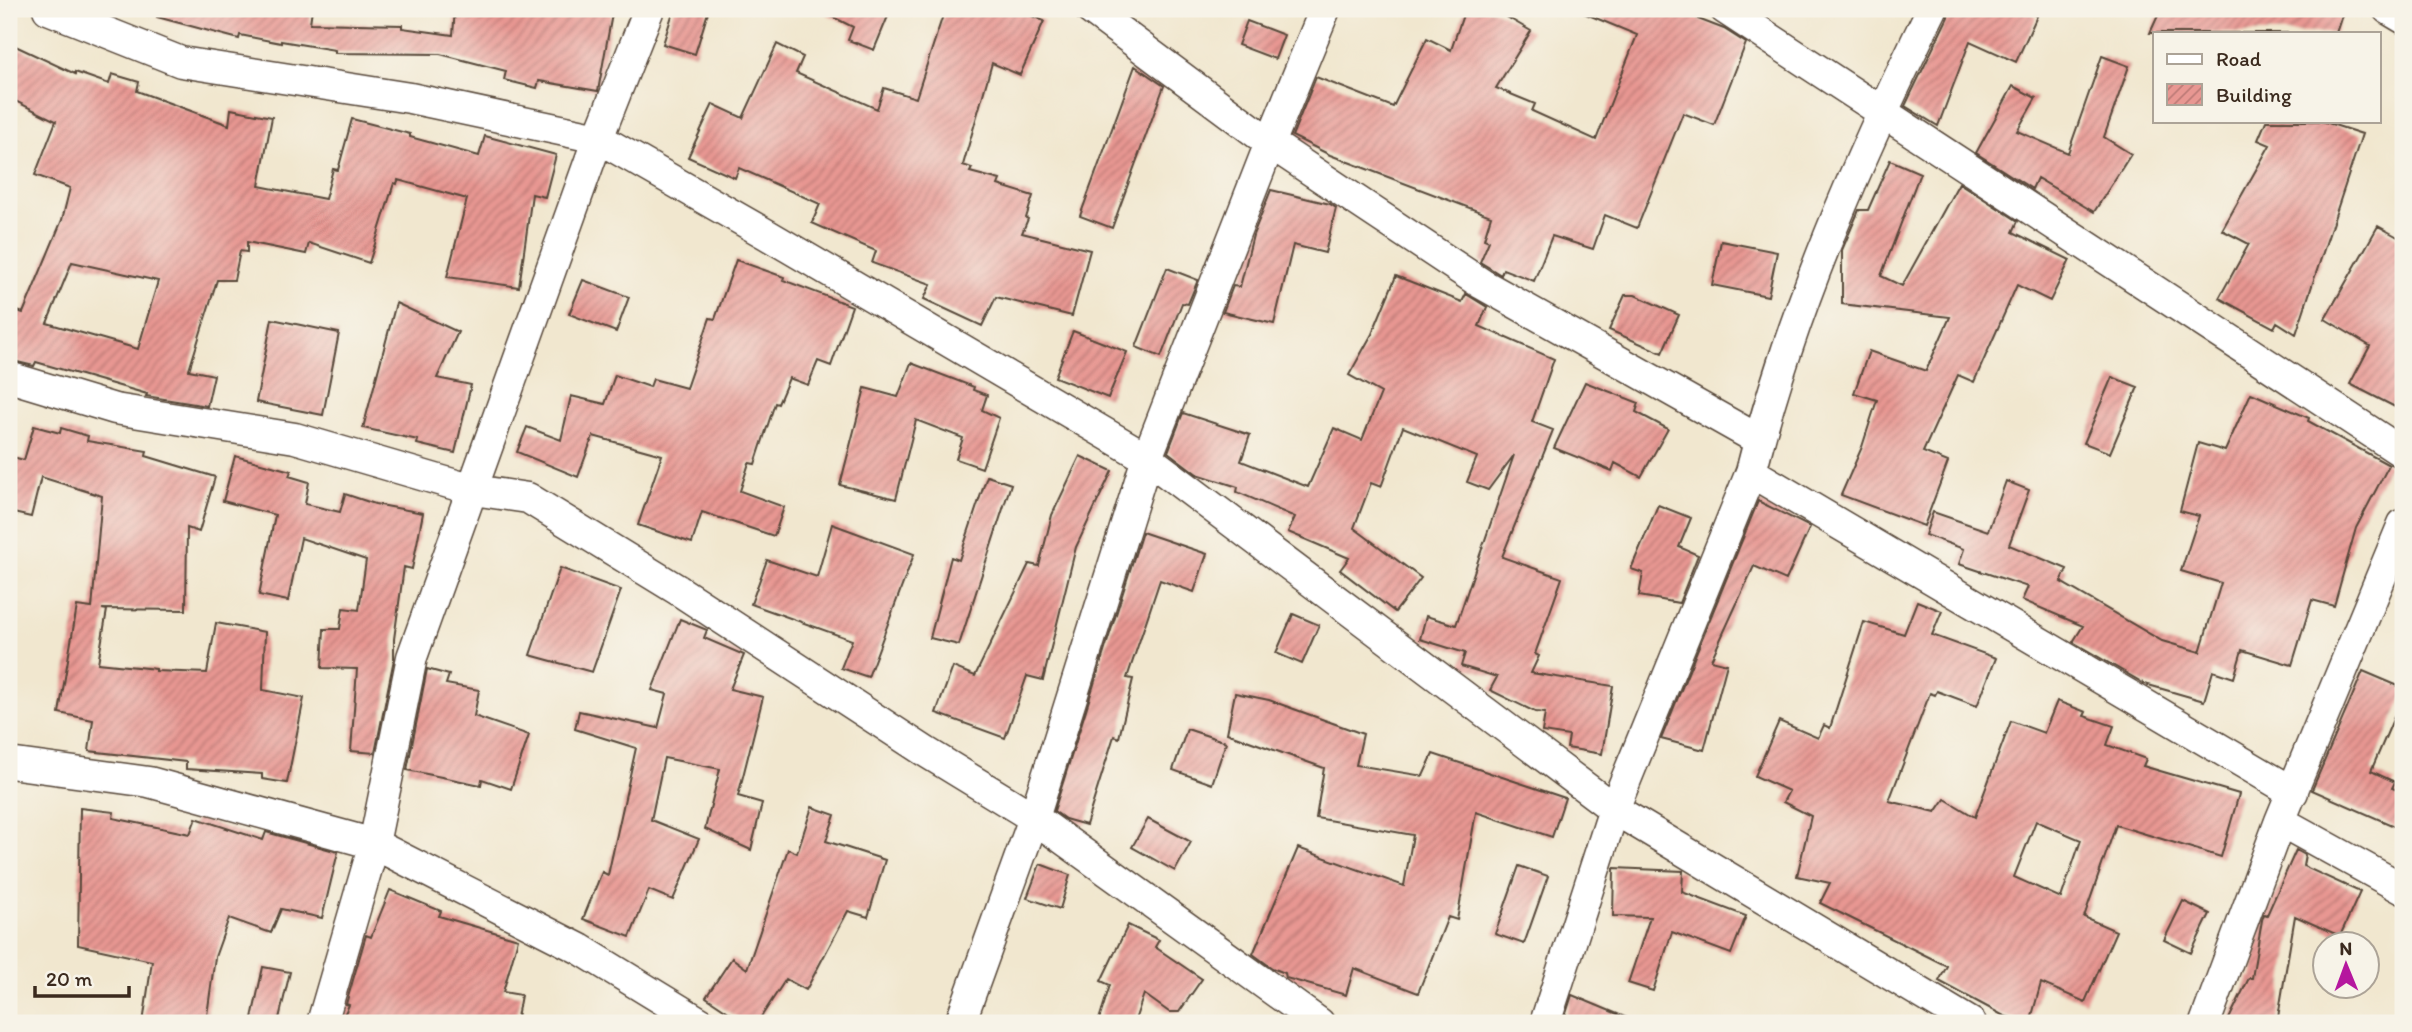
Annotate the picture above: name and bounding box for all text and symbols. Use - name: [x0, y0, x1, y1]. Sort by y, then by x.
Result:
- legend: [2153, 32, 2380, 122]
- text: Road: [2216, 46, 2262, 71]
- text: Building: [2216, 82, 2292, 107]
- north arrow: [2310, 930, 2380, 1000]
- text: N: [2339, 937, 2352, 960]
- scale bar: [35, 955, 130, 999]
- text: 20 m: [46, 966, 93, 991]

